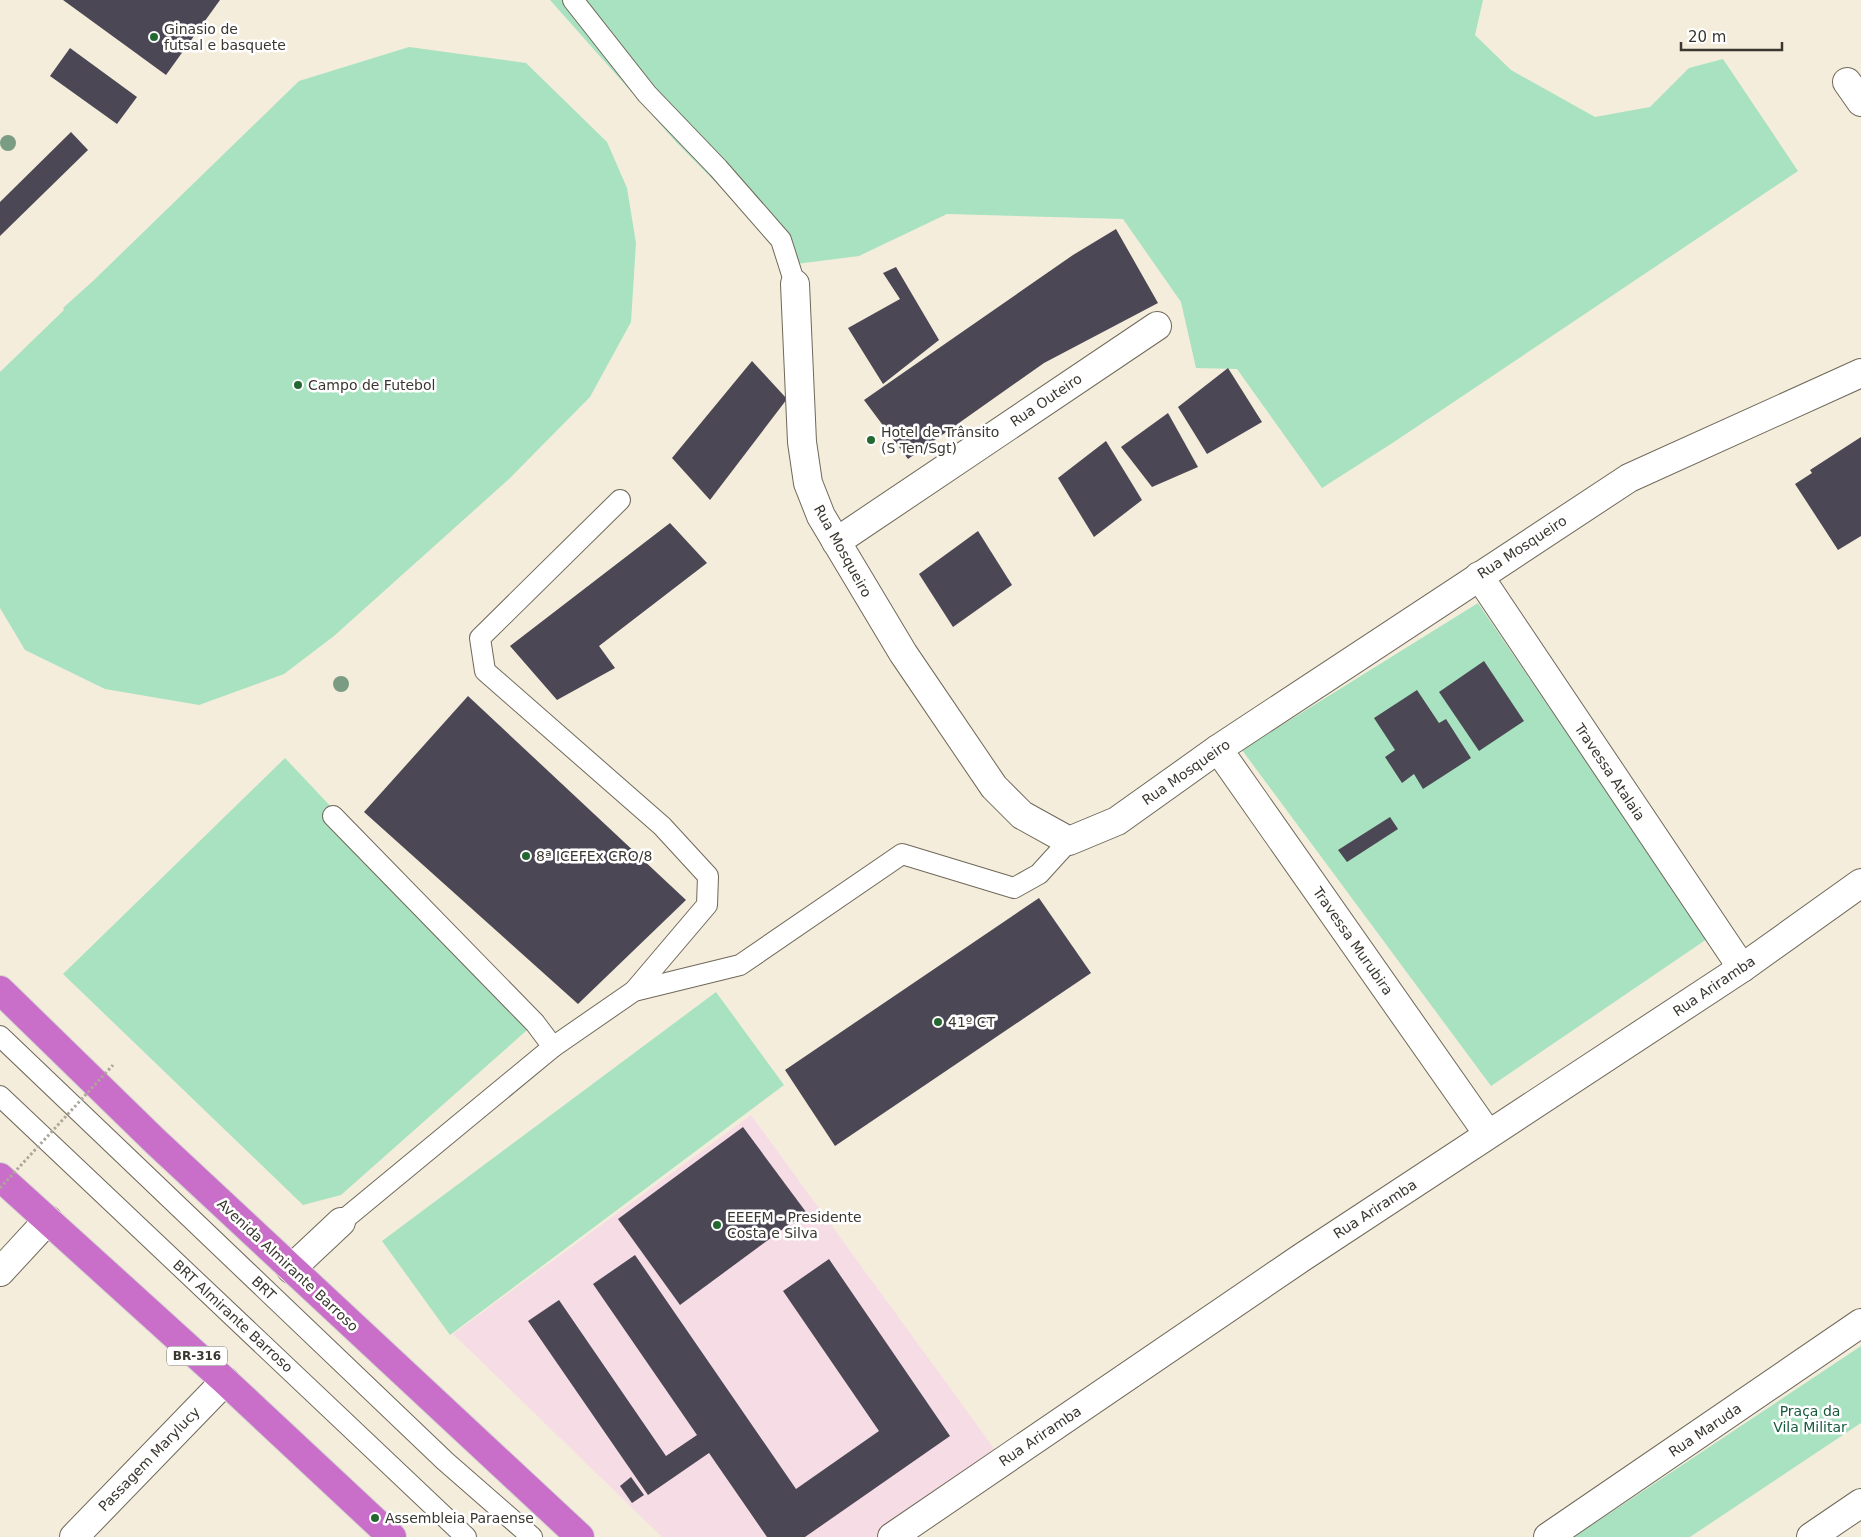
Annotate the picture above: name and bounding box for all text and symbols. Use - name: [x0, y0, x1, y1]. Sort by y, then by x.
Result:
- scale bar: [1681, 20, 1782, 52]
- place label: Ginasio de futsal e basquete: [164, 21, 286, 53]
- text: 20 m: [1688, 28, 1726, 46]
- marker: Ginasio de futsal e basquete: [148, 31, 160, 43]
- street label: Rua Outeiro: [1007, 370, 1085, 430]
- place label: Campo de Futebol: [308, 377, 435, 393]
- marker: Campo de Futebol: [292, 379, 304, 391]
- place label: Hotel de Trânsito (S Ten/Sgt): [881, 424, 999, 456]
- marker: Hotel de Trânsito (S Ten/Sgt): [865, 434, 877, 446]
- street label: Rua Mosqueiro: [811, 502, 875, 600]
- street label: Rua Mosqueiro: [1474, 512, 1570, 582]
- street label: Travessa Atalaia: [1571, 720, 1648, 824]
- street label: Rua Mosqueiro: [1139, 736, 1233, 808]
- place label: 8ª ICEFEx CRO/8: [536, 848, 652, 864]
- marker: 8ª ICEFEx CRO/8: [520, 850, 532, 862]
- street label: Travessa Murubira: [1309, 883, 1396, 998]
- street label: Rua Ariramba: [1670, 953, 1758, 1019]
- place label: 41º CT: [948, 1014, 996, 1030]
- marker: 41º CT: [932, 1016, 944, 1028]
- street label: Rua Ariramba: [1331, 1176, 1419, 1242]
- street label: Avenida Almirante Barroso: [214, 1195, 362, 1335]
- place label: EEEFM - Presidente Costa e Silva: [727, 1209, 862, 1241]
- marker: EEEFM - Presidente Costa e Silva: [711, 1219, 723, 1231]
- street label: BRT Almirante Barroso: [170, 1256, 296, 1376]
- street label: BRT: [249, 1273, 280, 1303]
- road number: BR-316: [167, 1346, 227, 1365]
- street label: Rua Maruda: [1666, 1400, 1744, 1460]
- street label: Rua Ariramba: [996, 1403, 1084, 1469]
- park label: Praça da Vila Militar: [1773, 1403, 1847, 1435]
- street label: Passagem Marylucy: [95, 1404, 203, 1514]
- place label: Assembleia Paraense: [385, 1510, 534, 1526]
- marker: Assembleia Paraense: [369, 1512, 381, 1524]

